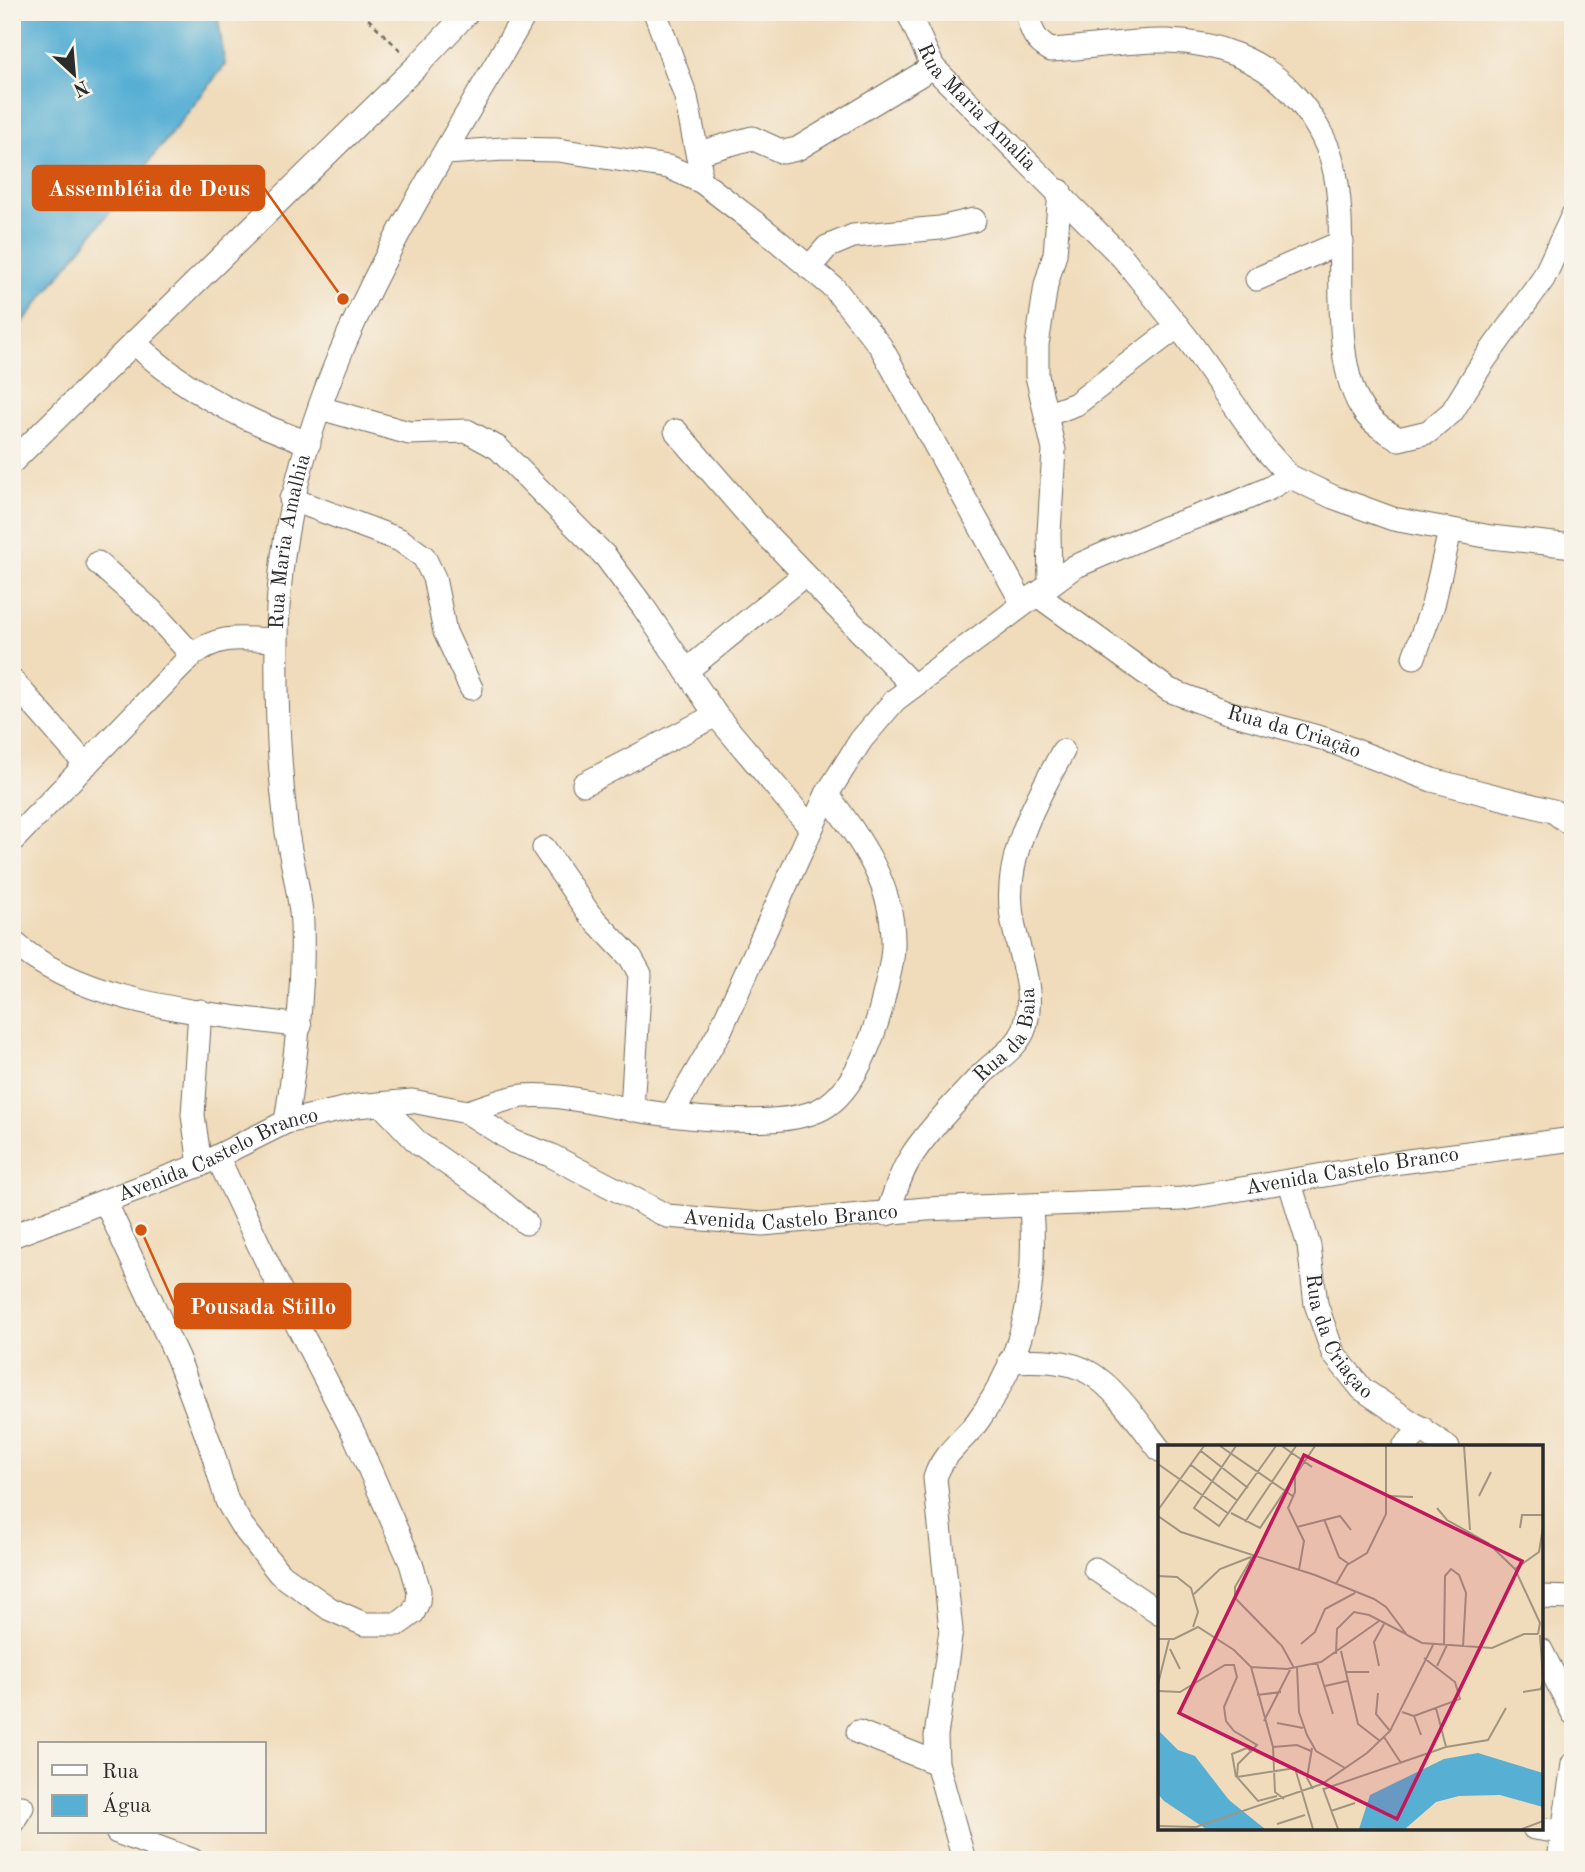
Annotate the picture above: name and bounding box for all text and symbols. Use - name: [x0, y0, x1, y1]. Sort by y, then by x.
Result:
- north arrow: [38, 38, 108, 108]
- street label: Rua Maria Amalia: [913, 40, 1040, 175]
- text: N: [69, 75, 91, 99]
- callout: Assembléia de Deus: [33, 166, 264, 210]
- text: Assembléia de Deus: [48, 178, 250, 201]
- street label: Rua Maria Amalhia: [267, 452, 314, 630]
- street label: Rua da Criação: [1225, 702, 1364, 762]
- street label: Rua da Baia: [970, 987, 1039, 1086]
- street label: Avenida Castelo Branco: [115, 1105, 320, 1206]
- street label: Avenida Castelo Branco: [1244, 1144, 1460, 1199]
- street label: Avenida Castelo Branco: [682, 1201, 899, 1235]
- street label: Rua da Criaçao: [1302, 1273, 1376, 1403]
- callout: Pousada Stillo: [175, 1284, 350, 1328]
- text: Pousada Stillo: [190, 1296, 336, 1319]
- inset map: [1158, 1445, 1543, 1830]
- legend: [38, 1742, 266, 1834]
- text: Rua: [102, 1762, 139, 1783]
- text: Água: [102, 1792, 151, 1817]

